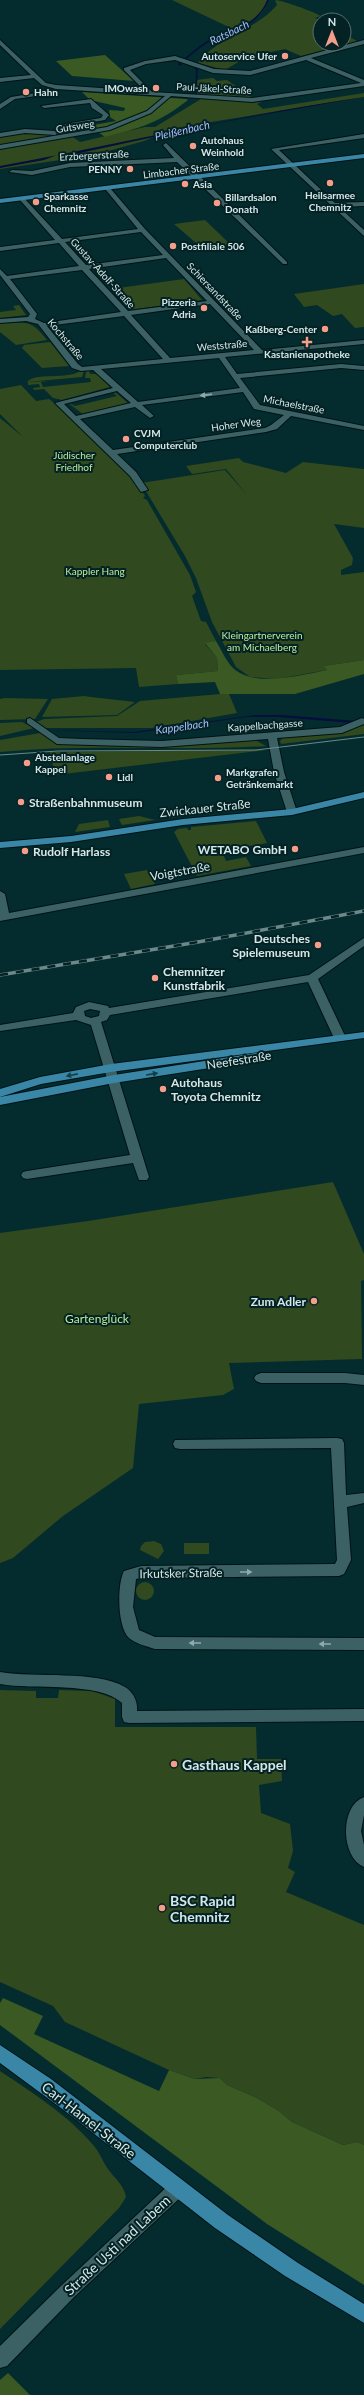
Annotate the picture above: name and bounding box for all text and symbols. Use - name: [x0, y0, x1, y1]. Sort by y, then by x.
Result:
- north arrow: [312, 12, 352, 52]
- text: N: [328, 15, 336, 28]
- water label: Ratsbach: [207, 17, 251, 47]
- place label: Autoservice Ufer: [201, 50, 277, 62]
- marker: Autoservice Ufer: [280, 51, 290, 61]
- street label: Paul-Jäkel-Straße: [176, 80, 252, 96]
- place label: IMOwash: [104, 82, 148, 94]
- marker: IMOwash: [151, 83, 161, 93]
- place label: Hahn: [34, 86, 58, 98]
- marker: Hahn: [21, 87, 31, 97]
- street label: Gutsweg: [55, 117, 95, 135]
- water label: Pleißenbach: [153, 117, 211, 143]
- place label: Autohaus Weinhold: [200, 134, 244, 158]
- marker: Autohaus Weinhold: [188, 141, 198, 151]
- street label: Erzbergerstraße: [59, 147, 129, 163]
- street label: Limbacher Straße: [142, 159, 220, 181]
- place label: PENNY: [88, 163, 123, 175]
- marker: PENNY: [125, 164, 135, 174]
- place label: Asia: [192, 178, 212, 190]
- marker: Heilsarmee Chemnitz: [325, 178, 335, 188]
- marker: Asia: [180, 179, 190, 189]
- place label: Heilsarmee Chemnitz: [305, 189, 356, 213]
- place label: Sparkasse Chemnitz: [44, 190, 89, 214]
- place label: Billardsalon Donath: [225, 191, 277, 215]
- marker: Sparkasse Chemnitz: [31, 197, 41, 207]
- marker: Billardsalon Donath: [212, 198, 222, 208]
- street label: Gustav-Adolf-Straße: [68, 235, 138, 311]
- place label: Postfiliale 506: [181, 240, 245, 252]
- marker: Postfiliale 506: [168, 241, 178, 251]
- street label: Schiersandstraße: [185, 260, 245, 322]
- place label: Pizzeria Adria: [161, 296, 196, 320]
- marker: Pizzeria Adria: [199, 303, 209, 313]
- street label: Kochstraße: [45, 316, 87, 362]
- place label: Kaßberg-Center: [245, 323, 317, 335]
- marker: Kaßberg-Center: [320, 324, 330, 334]
- street label: Weststraße: [196, 337, 248, 353]
- marker: Kastanienapotheke: [302, 337, 312, 347]
- place label: Kastanienapotheke: [264, 348, 351, 360]
- one-way arrow: [200, 391, 212, 398]
- street label: Michaelstraße: [262, 392, 326, 416]
- street label: Hoher Weg: [210, 415, 262, 433]
- place label: CVJM Computerclub: [134, 427, 198, 451]
- marker: CVJM Computerclub: [121, 434, 131, 444]
- park label: Jüdischer Friedhof: [53, 449, 95, 473]
- park label: Kappler Hang: [65, 565, 125, 577]
- park label: Kleingartnerverein am Michaelberg: [221, 629, 303, 653]
- water label: Kappelbach: [154, 716, 210, 736]
- street label: Kappelbachgasse: [227, 716, 303, 734]
- place label: Abstellanlage Kappel: [34, 751, 95, 775]
- marker: Abstellanlage Kappel: [22, 758, 32, 768]
- place label: Markgrafen Getränkemarkt: [226, 766, 294, 790]
- place label: Lidl: [117, 771, 133, 783]
- marker: Lidl: [104, 772, 114, 782]
- marker: Markgrafen Getränkemarkt: [213, 773, 223, 783]
- place label: Straßenbahnmuseum: [29, 795, 142, 810]
- street label: Zwickauer Straße: [159, 796, 251, 820]
- marker: Straßenbahnmuseum: [16, 797, 26, 807]
- place label: WETABO GmbH: [198, 842, 287, 857]
- place label: Rudolf Harlass: [33, 844, 110, 859]
- marker: WETABO GmbH: [290, 844, 300, 854]
- marker: Rudolf Harlass: [20, 846, 30, 856]
- street label: Voigtstraße: [149, 858, 211, 884]
- place label: Deutsches Spielemuseum: [233, 931, 310, 960]
- marker: Deutsches Spielemuseum: [313, 940, 323, 950]
- place label: Chemnitzer Kunstfabrik: [163, 964, 226, 993]
- marker: Chemnitzer Kunstfabrik: [150, 973, 160, 983]
- street label: Neefestraße: [206, 1048, 272, 1072]
- one-way arrow: [146, 1070, 158, 1076]
- one-way arrow: [66, 1072, 78, 1078]
- place label: Autohaus Toyota Chemnitz: [170, 1075, 261, 1104]
- marker: Autohaus Toyota Chemnitz: [158, 1084, 168, 1094]
- place label: Zum Adler: [251, 1294, 307, 1309]
- marker: Zum Adler: [309, 1296, 319, 1306]
- park label: Gartenglück: [65, 1311, 130, 1326]
- street label: Irkutsker Straße: [139, 1565, 223, 1581]
- one-way arrow: [240, 1569, 253, 1575]
- one-way arrow: [188, 1640, 201, 1646]
- one-way arrow: [318, 1641, 331, 1647]
- place label: Gasthaus Kappel: [182, 1756, 287, 1773]
- marker: Gasthaus Kappel: [169, 1759, 179, 1769]
- place label: BSC Rapid Chemnitz: [170, 1892, 235, 1925]
- marker: BSC Rapid Chemnitz: [157, 1903, 167, 1913]
- street label: Carl-Hamel-Straße: [39, 2078, 139, 2162]
- street label: Straße Usti nad Labem: [60, 2192, 174, 2298]

